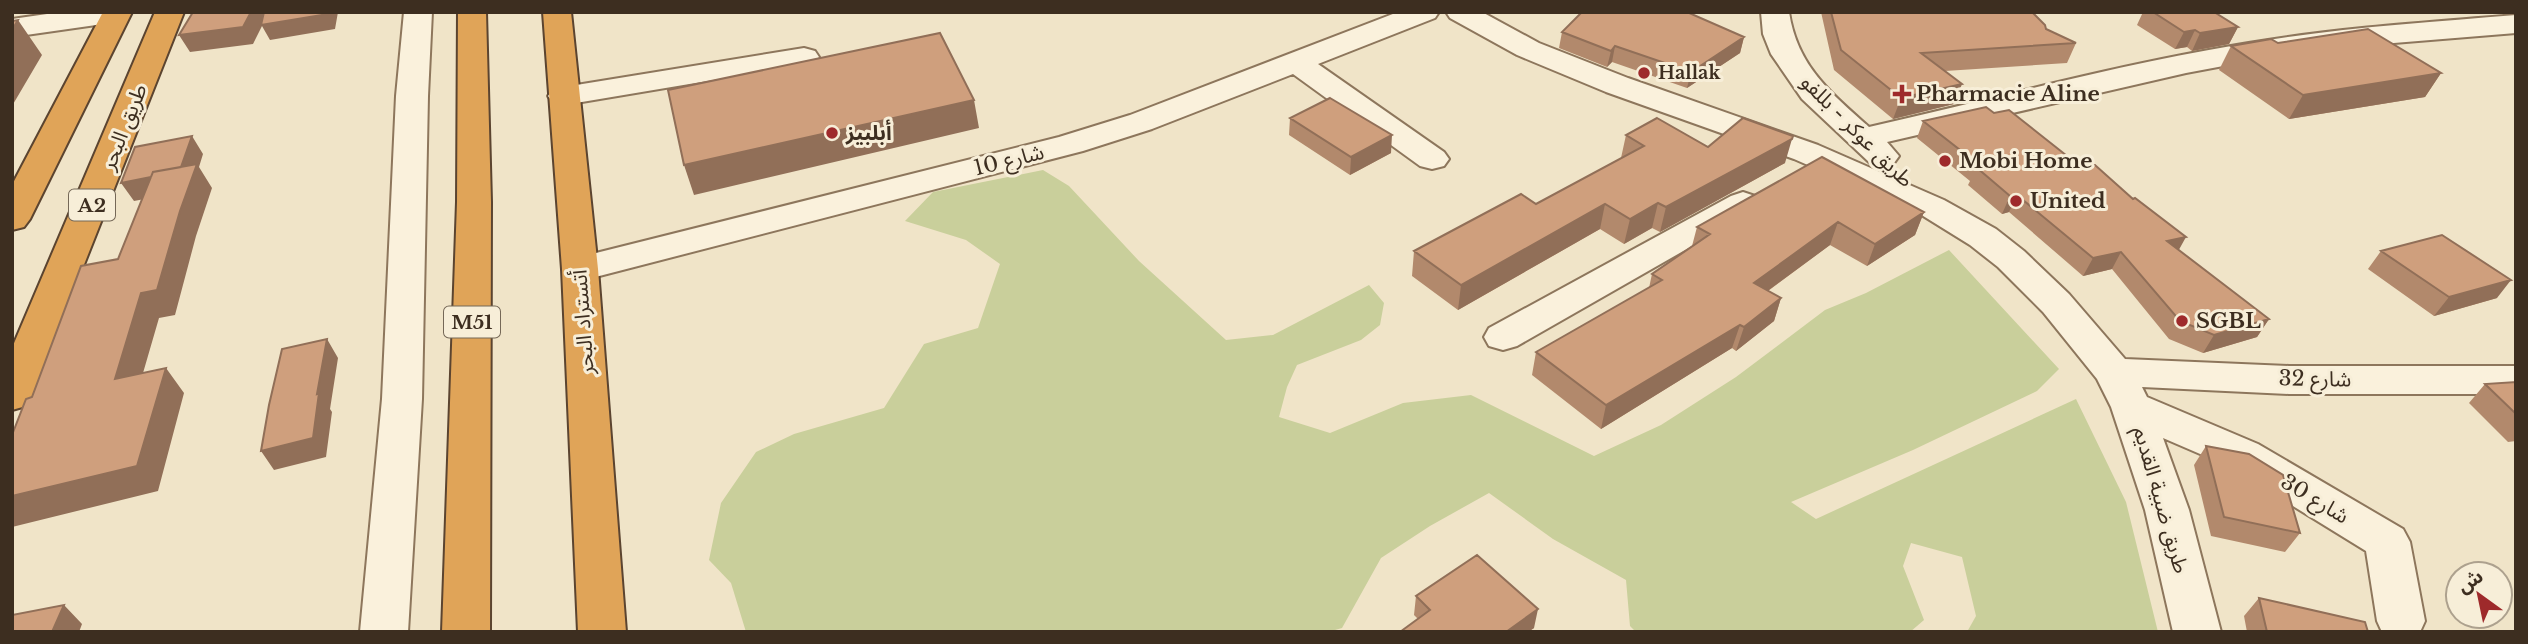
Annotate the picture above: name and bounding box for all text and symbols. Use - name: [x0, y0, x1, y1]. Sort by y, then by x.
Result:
- place label: Hallak: [1658, 62, 1721, 84]
- marker: Hallak: [1636, 65, 1652, 81]
- street label: طريق عوكر - بللفو: [1795, 69, 1919, 193]
- street label: طريق البحر: [95, 80, 153, 175]
- place label: Pharmacie Aline: [1916, 81, 2100, 107]
- marker: Pharmacie Aline: [1894, 86, 1910, 102]
- place label: أبلبيز: [845, 119, 892, 146]
- marker: أبلبيز: [824, 125, 840, 141]
- street label: شارع 10: [971, 139, 1047, 183]
- place label: Mobi Home: [1959, 148, 2092, 174]
- marker: Mobi Home: [1937, 153, 1953, 169]
- place label: United: [2030, 188, 2106, 214]
- road number: A2: [69, 190, 115, 220]
- marker: United: [2008, 193, 2024, 209]
- street label: أتستراد البحر: [566, 269, 600, 376]
- road number: M51: [444, 306, 500, 338]
- place label: SGBL: [2196, 308, 2261, 334]
- marker: SGBL: [2174, 313, 2190, 329]
- street label: شارع 32: [2278, 365, 2352, 395]
- street label: طريق ضبية القديم: [2126, 424, 2194, 577]
- street label: شارع 30: [2275, 469, 2354, 531]
- north arrow: [2444, 560, 2514, 630]
- text: ش: [2453, 564, 2487, 598]

